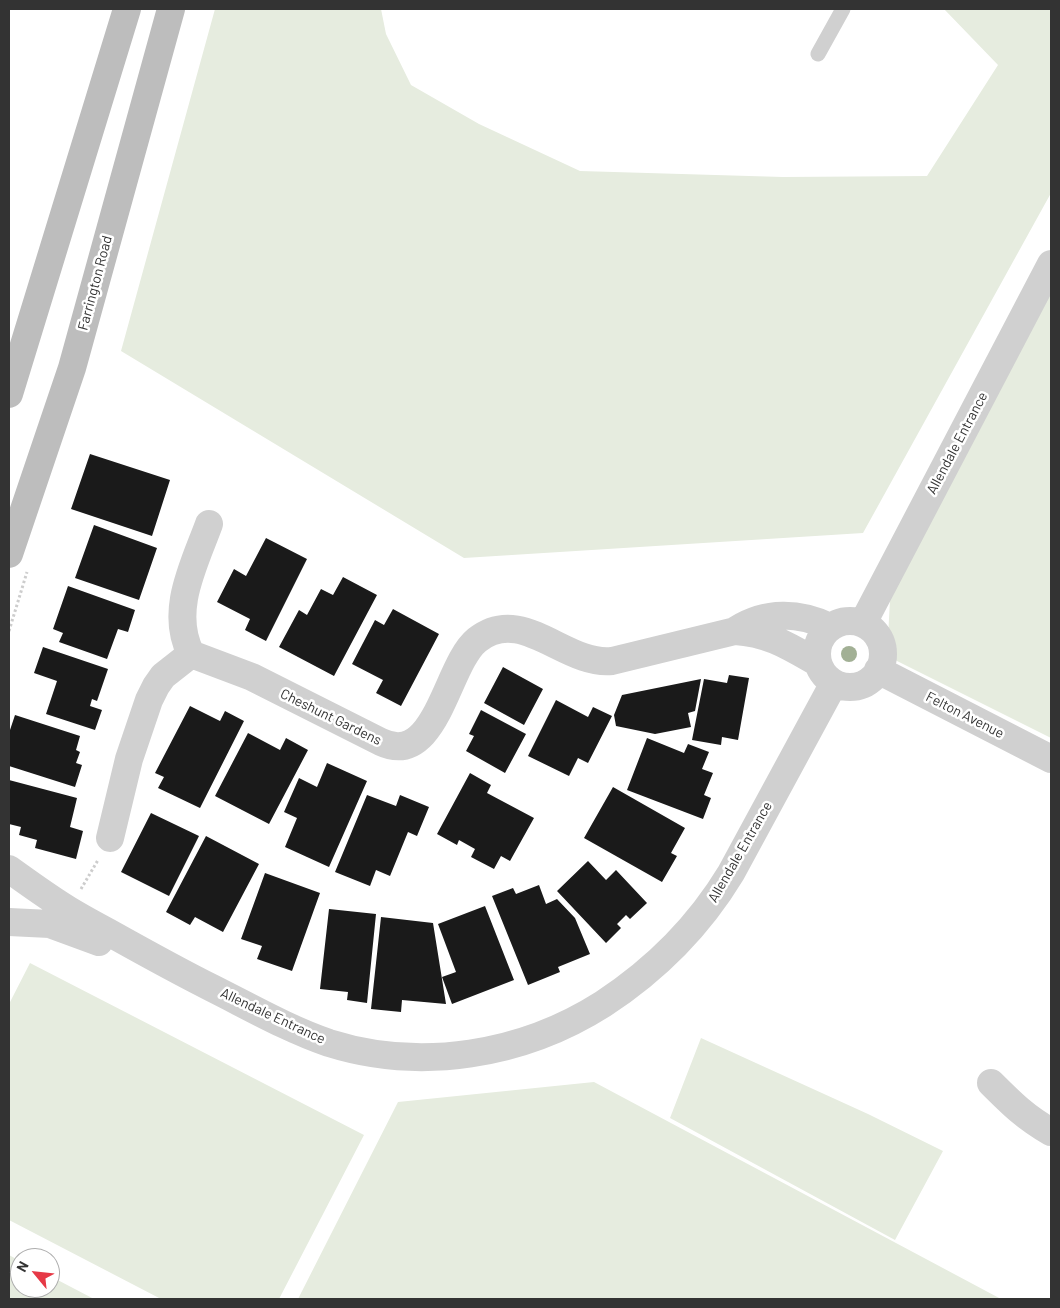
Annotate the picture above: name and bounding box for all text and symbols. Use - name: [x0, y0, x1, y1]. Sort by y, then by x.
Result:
- street label: Farrington Road: [74, 234, 116, 332]
- street label: Allendale Entrance: [923, 389, 991, 497]
- street label: Cheshunt Gardens: [278, 685, 384, 749]
- street label: Felton Avenue: [923, 688, 1007, 742]
- street label: Allendale Entrance: [704, 799, 776, 905]
- street label: Allendale Entrance: [218, 984, 328, 1048]
- north arrow: [10, 1248, 60, 1298]
- text: N: [13, 1258, 32, 1274]

